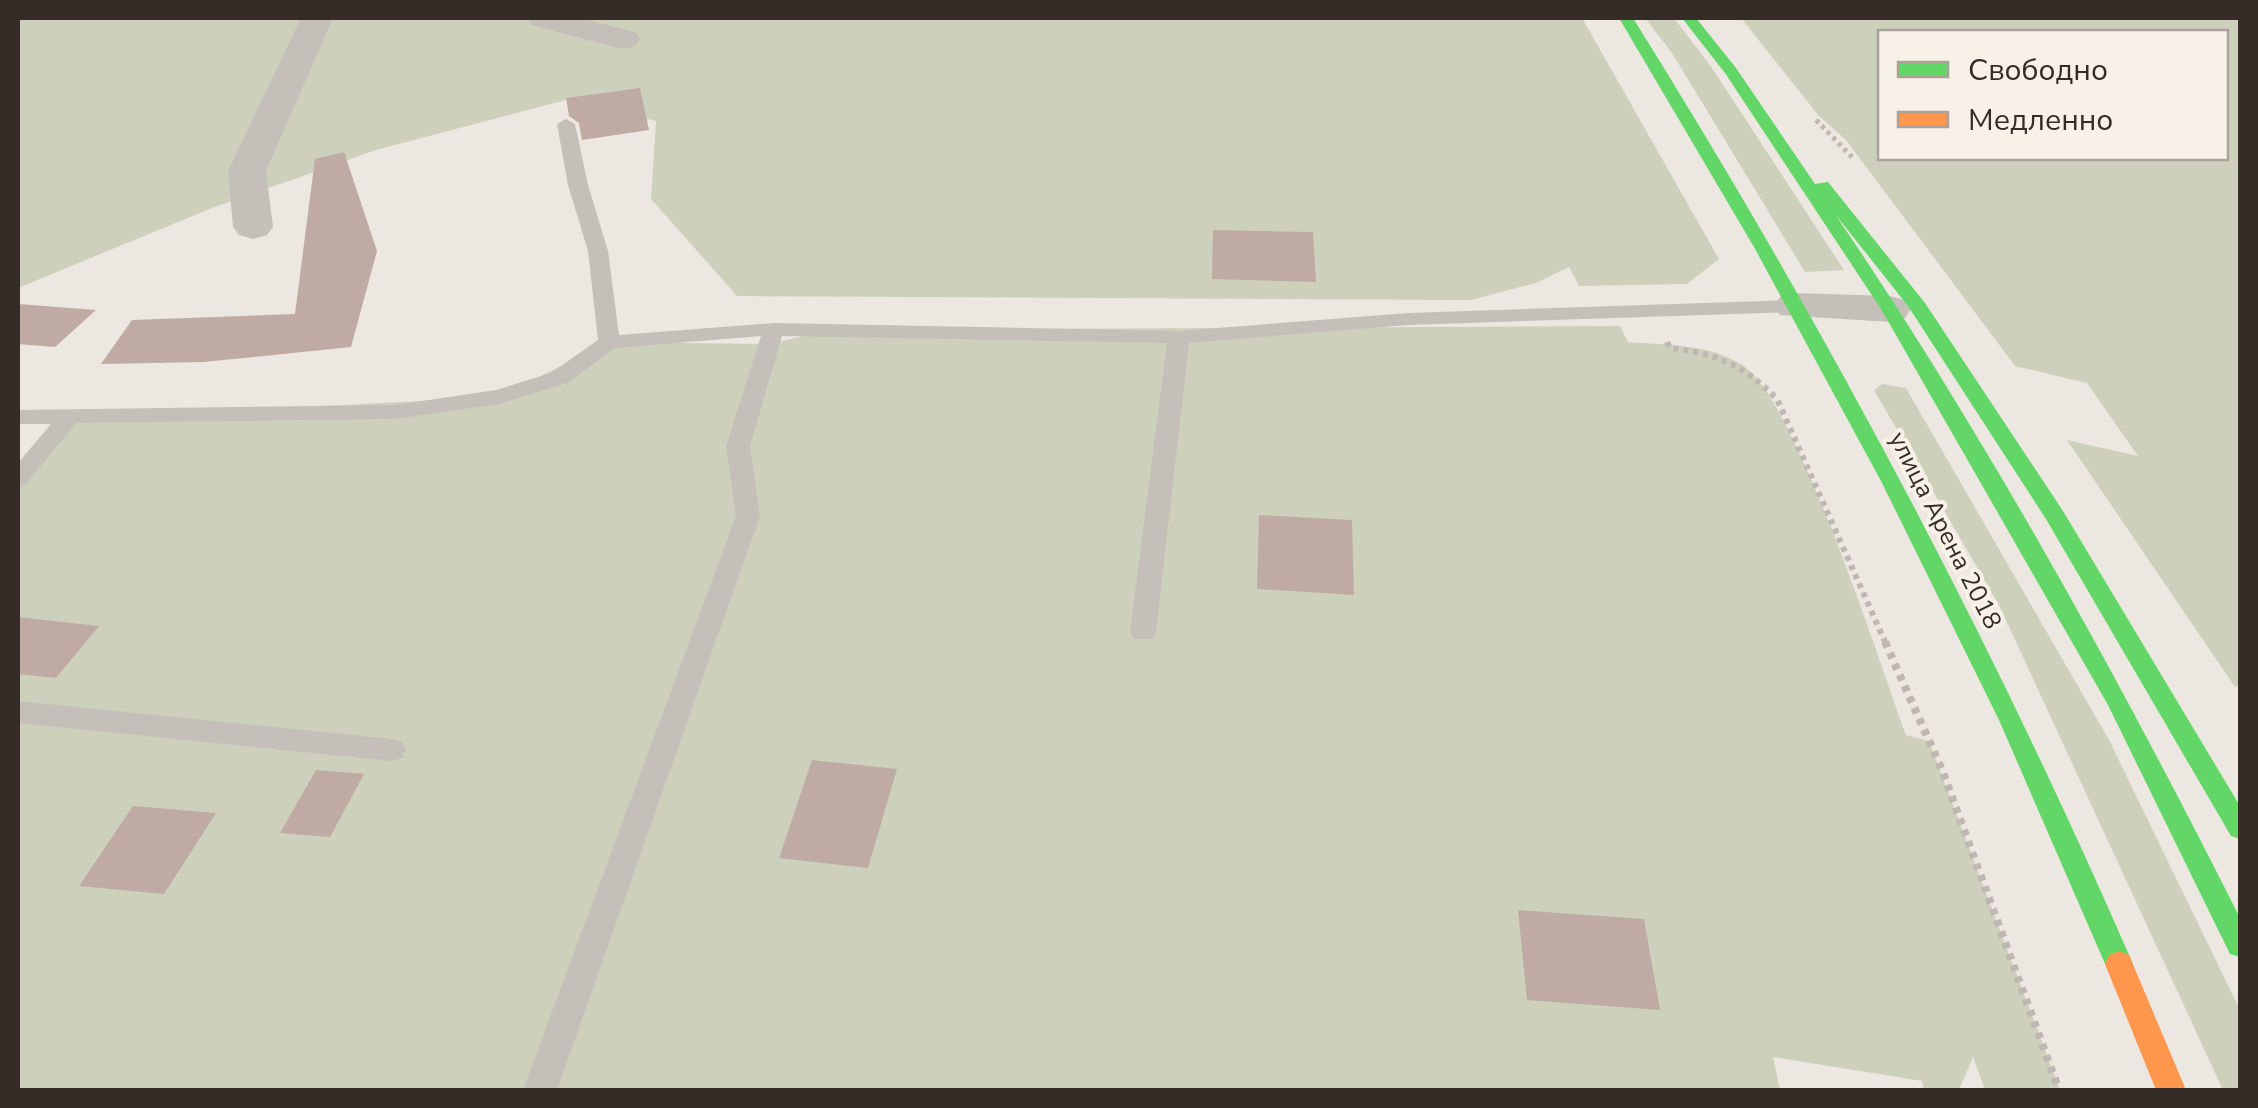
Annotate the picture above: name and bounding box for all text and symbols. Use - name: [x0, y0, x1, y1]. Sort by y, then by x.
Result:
- legend: [1878, 30, 2228, 160]
- text: Свободно: [1968, 50, 2108, 91]
- text: Медленно: [1968, 100, 2113, 141]
- street label: улица Арена 2018: [1881, 426, 2010, 635]

